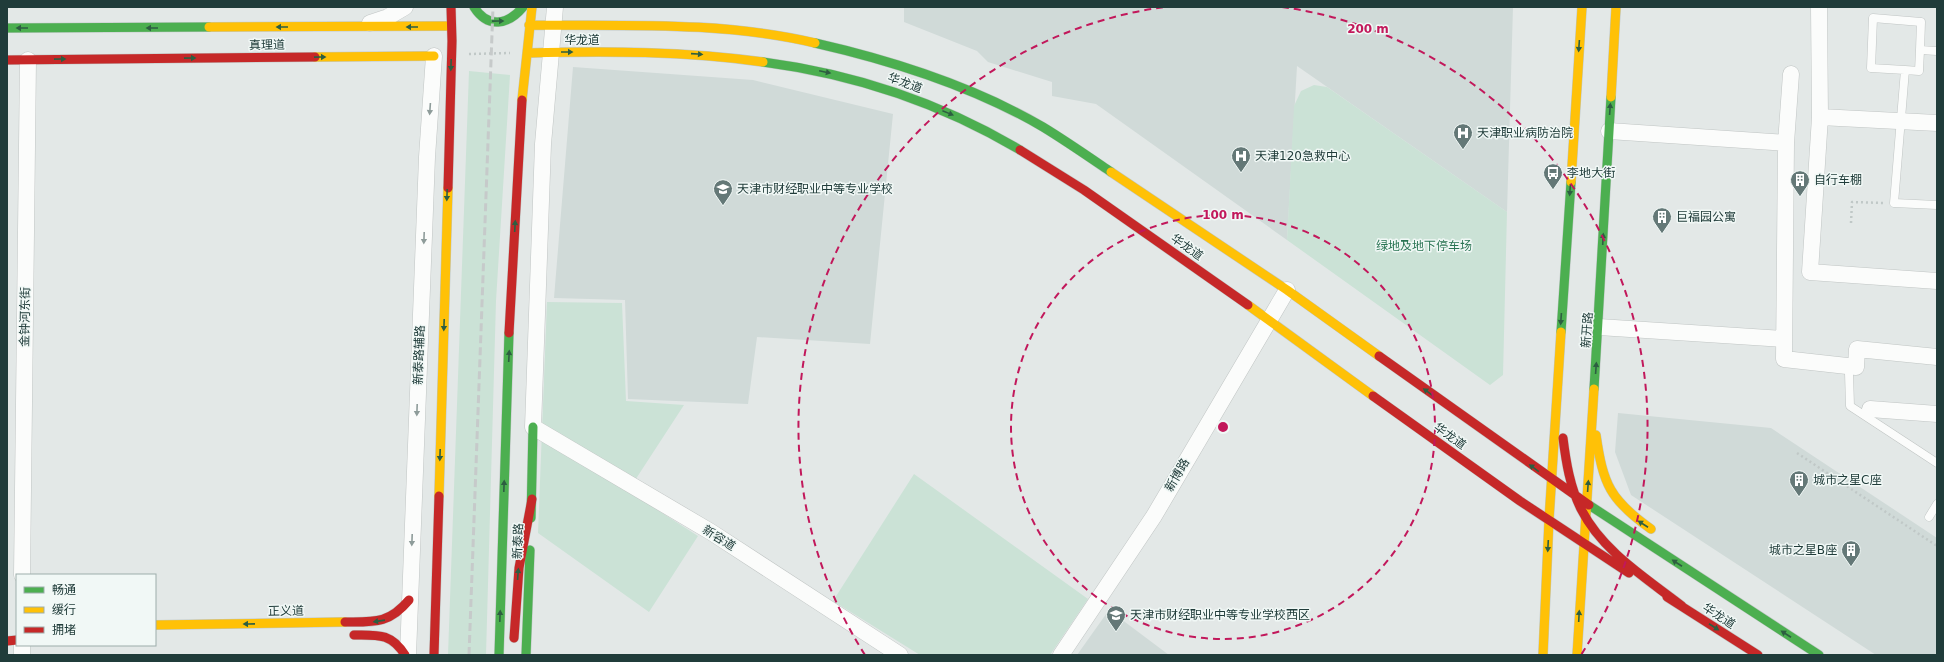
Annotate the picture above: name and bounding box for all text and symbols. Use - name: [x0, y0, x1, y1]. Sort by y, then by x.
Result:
- one-way arrow: [492, 18, 504, 25]
- text: 200 m: [1347, 22, 1389, 36]
- one-way arrow: [275, 24, 288, 30]
- one-way arrow: [405, 24, 418, 30]
- one-way arrow: [15, 25, 28, 31]
- one-way arrow: [145, 25, 158, 31]
- street label: 华龙道: [564, 33, 600, 47]
- street label: 真理道: [249, 38, 285, 52]
- one-way arrow: [1576, 40, 1582, 53]
- one-way arrow: [561, 49, 574, 55]
- one-way arrow: [691, 50, 703, 57]
- one-way arrow: [314, 54, 327, 60]
- one-way arrow: [184, 55, 197, 61]
- one-way arrow: [54, 56, 67, 62]
- one-way arrow: [448, 59, 454, 72]
- one-way arrow: [819, 70, 831, 76]
- street label: 华龙道: [886, 70, 924, 96]
- one-way arrow: [427, 103, 434, 115]
- one-way arrow: [1607, 103, 1614, 115]
- one-way arrow: [943, 110, 955, 116]
- hospital icon: 天津职业病防治院: [1452, 122, 1474, 150]
- place label: 天津职业病防治院: [1477, 126, 1573, 140]
- hospital icon: 天津120急救中心: [1230, 145, 1252, 173]
- place label: 天津120急救中心: [1255, 149, 1350, 163]
- bus stop icon: 李地大街: [1542, 162, 1564, 190]
- place label: 李地大街: [1567, 166, 1615, 180]
- building icon: 自行车棚: [1789, 169, 1811, 197]
- place label: 自行车棚: [1814, 173, 1862, 187]
- school or university icon: 天津市财经职业中等专业学校: [712, 178, 734, 206]
- place label: 天津市财经职业中等专业学校: [737, 182, 893, 196]
- one-way arrow: [1566, 184, 1573, 196]
- one-way arrow: [444, 189, 451, 201]
- building icon: 巨福园公寓: [1651, 206, 1673, 234]
- text: 100 m: [1202, 208, 1244, 222]
- place label: 巨福园公寓: [1676, 210, 1736, 224]
- one-way arrow: [511, 220, 518, 232]
- street label: 华龙道: [1168, 231, 1206, 263]
- one-way arrow: [420, 232, 427, 245]
- one-way arrow: [1600, 233, 1607, 245]
- park label: 绿地及地下停车场: [1376, 239, 1472, 253]
- street label: 金钟河东街: [17, 287, 33, 347]
- street label: 新开路: [1579, 312, 1595, 348]
- one-way arrow: [1558, 313, 1565, 325]
- one-way arrow: [440, 319, 447, 331]
- street label: 新泰路辅路: [411, 325, 427, 385]
- one-way arrow: [505, 350, 512, 362]
- one-way arrow: [1593, 362, 1600, 375]
- one-way arrow: [1423, 388, 1433, 396]
- one-way arrow: [414, 404, 420, 417]
- centre of rings: [1216, 420, 1230, 434]
- street label: 华龙道: [1431, 420, 1469, 452]
- one-way arrow: [437, 449, 443, 462]
- street label: 新博路: [1162, 456, 1192, 494]
- one-way arrow: [1528, 464, 1539, 472]
- building icon: 城市之星C座: [1788, 469, 1810, 497]
- place label: 城市之星C座: [1813, 473, 1881, 487]
- one-way arrow: [501, 479, 507, 492]
- one-way arrow: [1584, 480, 1591, 492]
- one-way arrow: [1637, 520, 1648, 528]
- street label: 新泰路: [510, 523, 526, 559]
- street label: 新容道: [700, 523, 738, 553]
- one-way arrow: [408, 534, 415, 546]
- building icon: 城市之星B座: [1840, 539, 1862, 567]
- one-way arrow: [1544, 540, 1551, 552]
- place label: 城市之星B座: [1769, 543, 1837, 557]
- one-way arrow: [1672, 559, 1682, 567]
- one-way arrow: [514, 568, 521, 580]
- legend: [16, 574, 156, 646]
- text: 畅通: [52, 583, 76, 597]
- street label: 华龙道: [1700, 600, 1738, 632]
- text: 缓行: [52, 603, 76, 617]
- street label: 正义道: [268, 604, 304, 618]
- school or university icon: 天津市财经职业中等专业学校西区: [1105, 604, 1127, 632]
- place label: 天津市财经职业中等专业学校西区: [1130, 608, 1310, 622]
- one-way arrow: [497, 609, 503, 622]
- one-way arrow: [1576, 609, 1582, 622]
- one-way arrow: [373, 618, 385, 624]
- one-way arrow: [242, 621, 255, 627]
- text: 拥堵: [52, 623, 76, 637]
- one-way arrow: [1709, 623, 1720, 631]
- one-way arrow: [1781, 630, 1791, 638]

